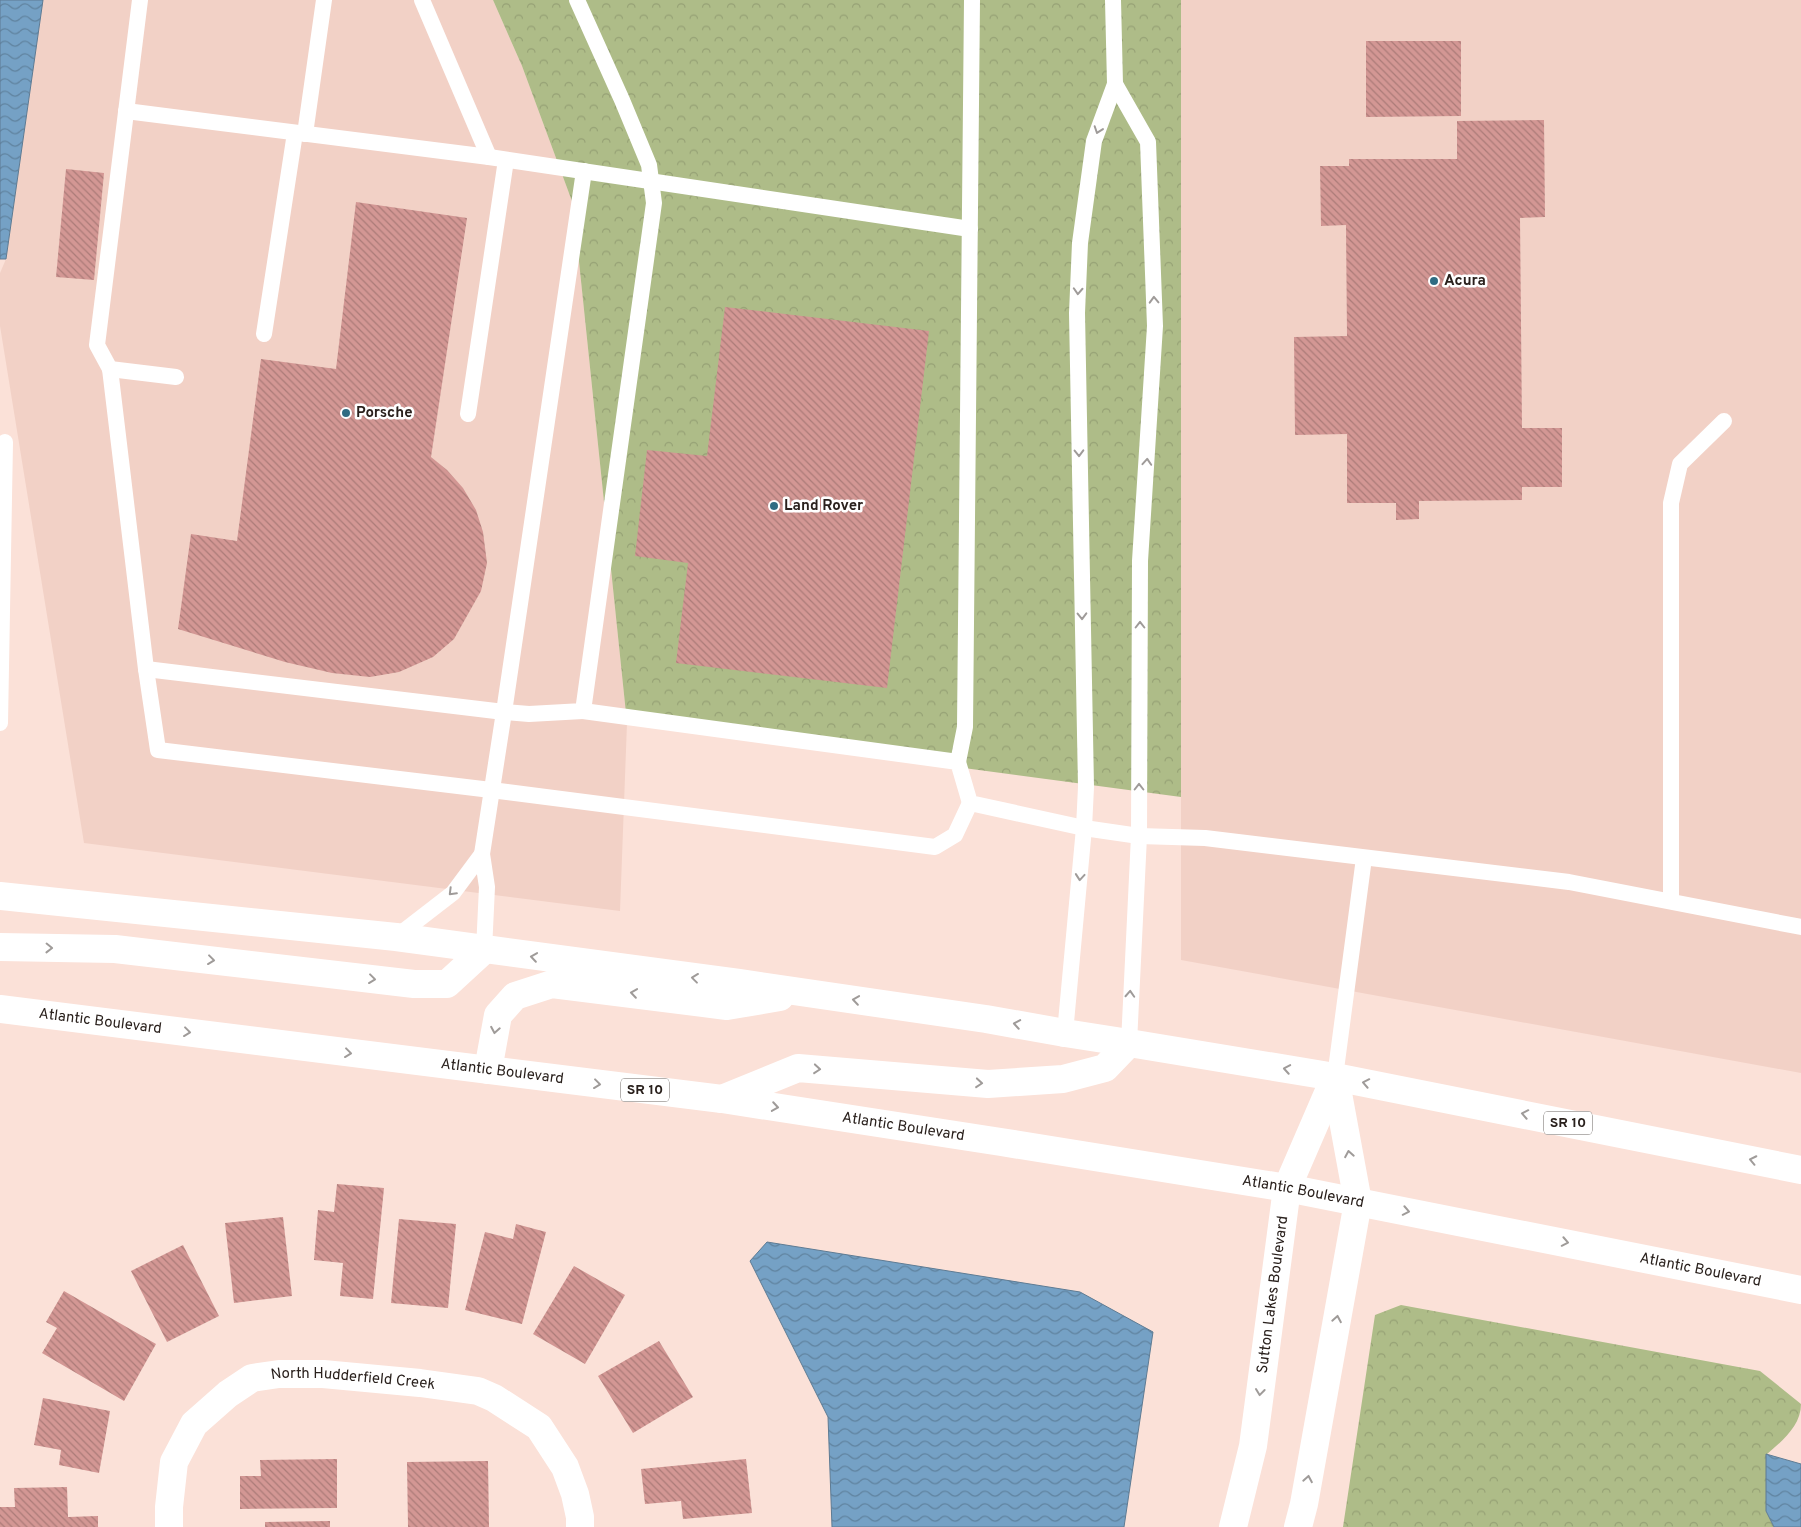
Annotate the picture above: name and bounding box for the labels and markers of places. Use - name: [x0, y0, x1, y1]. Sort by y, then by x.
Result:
- place label: Acura: [1444, 272, 1486, 291]
- marker: Acura: [1428, 275, 1440, 287]
- place label: Porsche: [356, 404, 413, 423]
- marker: Porsche: [340, 407, 352, 419]
- place label: Land Rover: [784, 497, 864, 516]
- marker: Land Rover: [768, 500, 780, 512]

